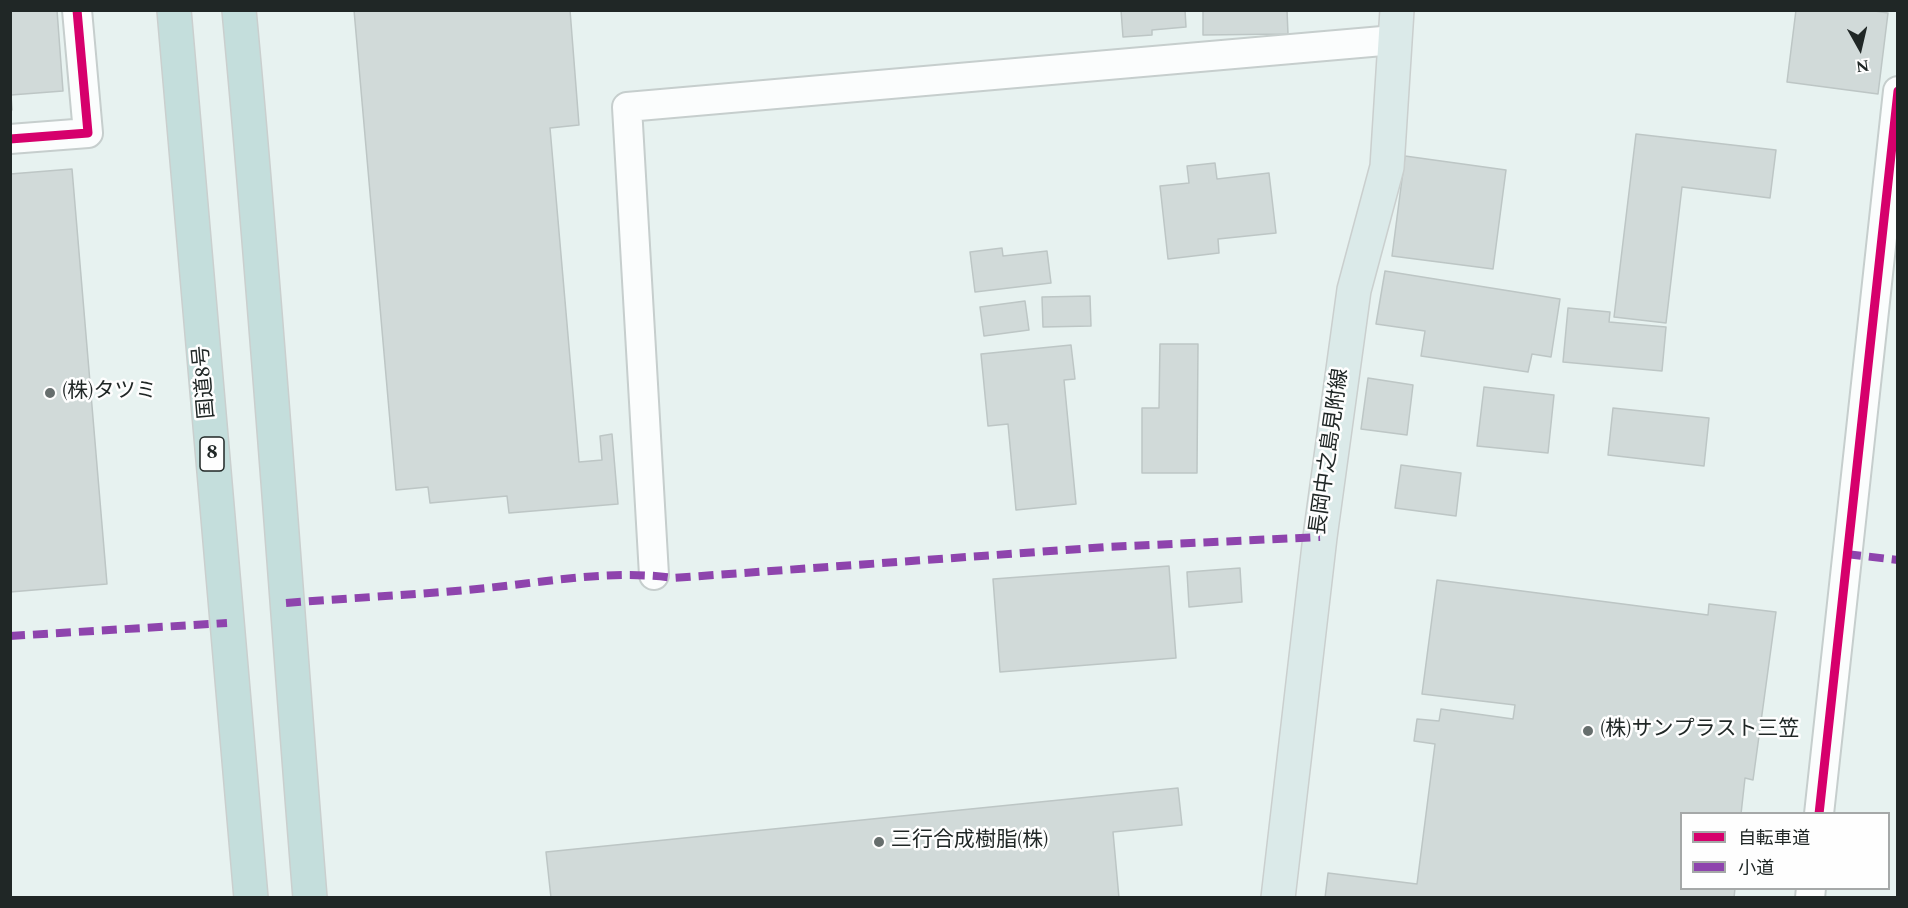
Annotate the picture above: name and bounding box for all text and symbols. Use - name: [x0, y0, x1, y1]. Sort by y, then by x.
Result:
- north arrow: [1830, 18, 1890, 78]
- text: N: [1854, 53, 1871, 79]
- street label: 国道8号: [190, 344, 222, 420]
- street label: 長岡中之島見附線: [1307, 367, 1355, 537]
- place label: (株)タツミ: [62, 380, 156, 406]
- marker: (株)タツミ: [43, 386, 57, 400]
- road number: 8: [200, 437, 224, 471]
- place label: (株)サンプラスト三笠: [1600, 718, 1799, 744]
- marker: (株)サンプラスト三笠: [1581, 724, 1595, 738]
- legend: [1680, 812, 1890, 890]
- text: 自転車道: [1738, 825, 1810, 852]
- place label: 三行合成樹脂(株): [891, 829, 1048, 855]
- marker: 三行合成樹脂(株): [872, 835, 886, 849]
- text: 小道: [1738, 855, 1774, 882]

